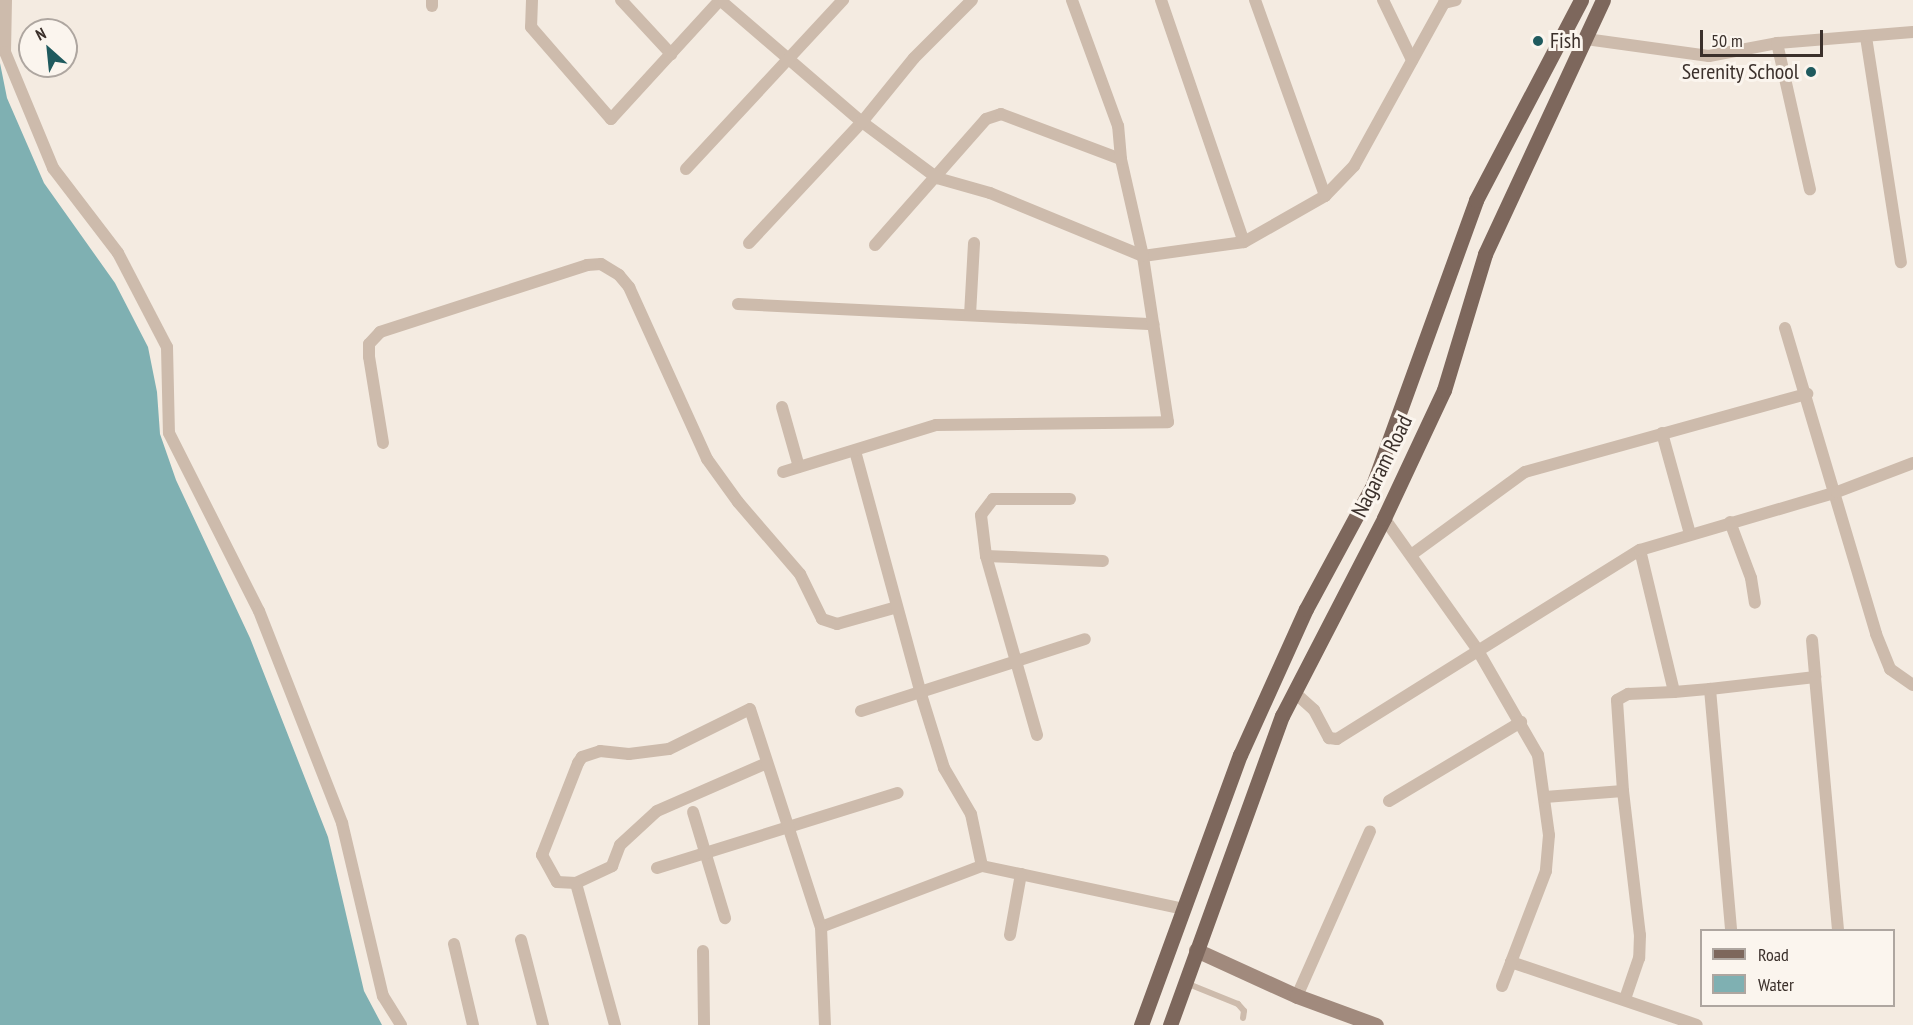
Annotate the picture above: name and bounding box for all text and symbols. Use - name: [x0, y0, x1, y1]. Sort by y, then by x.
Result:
- north arrow: [18, 18, 78, 78]
- scale bar: [1703, 18, 1826, 56]
- text: N: [32, 23, 49, 45]
- place label: Fish: [1550, 28, 1581, 54]
- text: 50 m: [1711, 29, 1743, 52]
- marker: Fish: [1531, 34, 1545, 48]
- place label: Serenity School: [1681, 59, 1799, 85]
- marker: Serenity School: [1804, 65, 1818, 79]
- street label: Nagaram Road: [1346, 411, 1418, 521]
- legend: [1700, 929, 1895, 1007]
- text: Road: [1758, 943, 1789, 966]
- text: Water: [1758, 973, 1794, 996]

